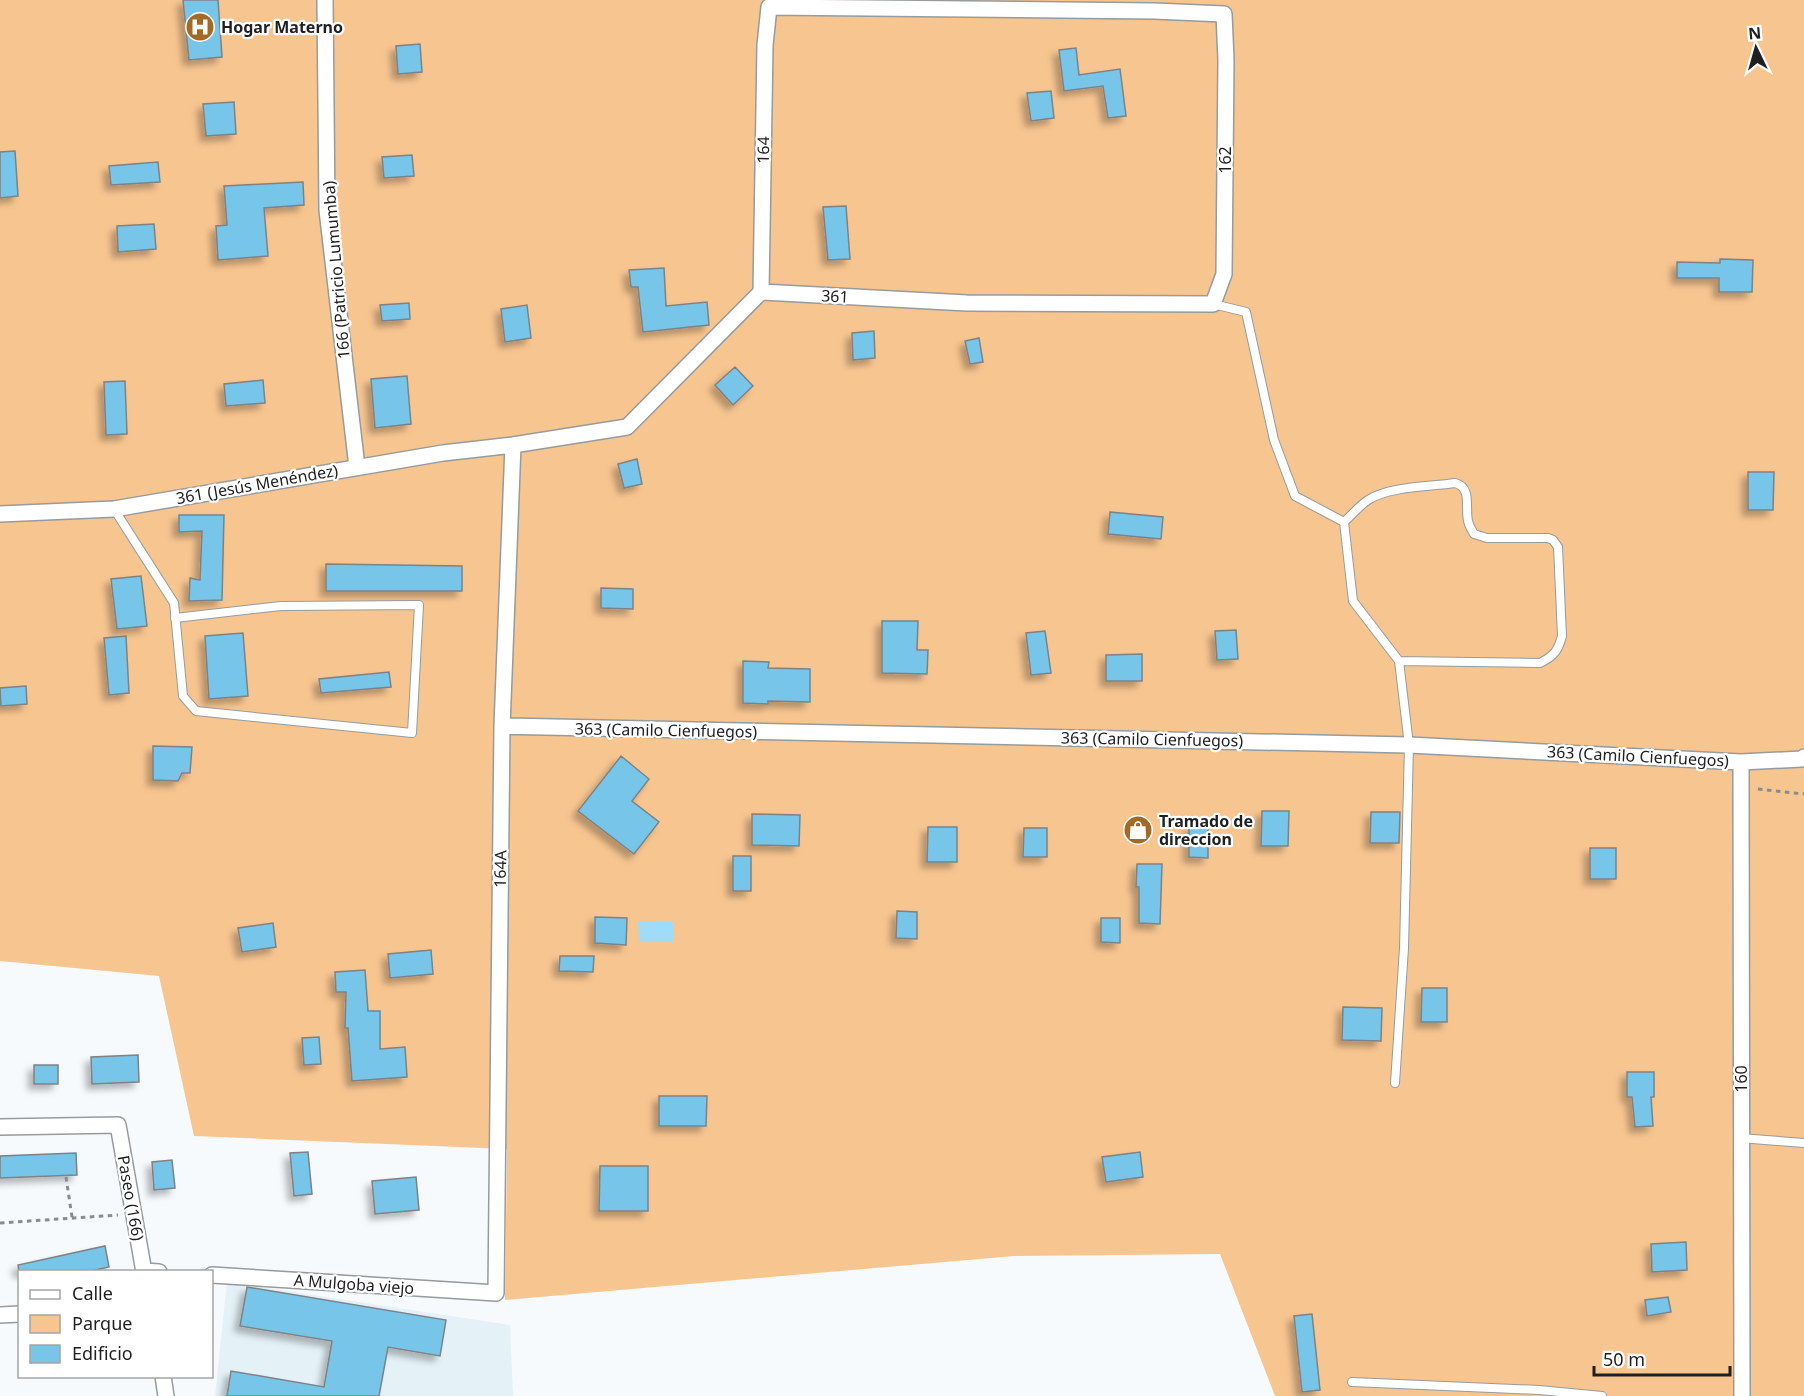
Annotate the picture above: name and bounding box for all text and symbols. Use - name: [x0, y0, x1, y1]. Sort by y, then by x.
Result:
- hospital icon: Hogar Materno: [184, 11, 216, 43]
- place label: Hogar Materno: [221, 16, 343, 38]
- north arrow: [1726, 18, 1786, 78]
- text: N: [1747, 22, 1762, 45]
- street label: 164: [752, 136, 774, 164]
- street label: 162: [1214, 146, 1236, 174]
- street label: 166 (Patricio Lumumba): [317, 180, 355, 360]
- street label: 361: [821, 284, 849, 308]
- street label: 361 (Jesús Menéndez): [174, 459, 340, 509]
- street label: 363 (Camilo Cienfuegos): [575, 717, 757, 743]
- street label: 363 (Camilo Cienfuegos): [1061, 726, 1243, 752]
- street label: 363 (Camilo Cienfuegos): [1546, 740, 1730, 772]
- place label: Tramado de direccion: [1159, 810, 1253, 850]
- shop icon: Tramado de direccion: [1122, 814, 1154, 846]
- street label: 164A: [489, 849, 511, 888]
- street label: 160: [1730, 1065, 1752, 1093]
- street label: Paseo (166): [113, 1154, 149, 1243]
- street label: A Mulgoba viejo: [293, 1269, 415, 1299]
- legend: [18, 1270, 213, 1378]
- text: Calle: [72, 1281, 113, 1305]
- text: Parque: [72, 1311, 132, 1335]
- scale bar: [1594, 1339, 1730, 1377]
- text: Edificio: [72, 1341, 133, 1365]
- text: 50 m: [1603, 1347, 1645, 1371]

